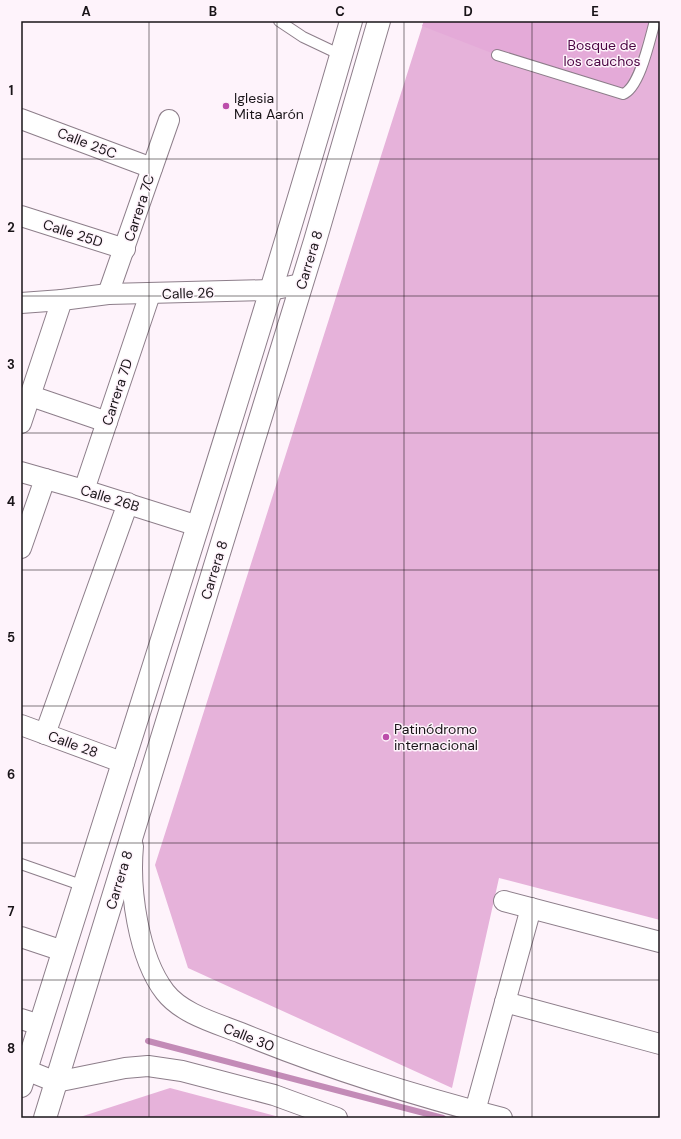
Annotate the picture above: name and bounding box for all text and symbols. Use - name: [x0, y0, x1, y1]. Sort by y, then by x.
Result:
- text: A: [81, 3, 91, 20]
- text: B: [209, 3, 217, 20]
- text: C: [335, 3, 345, 20]
- text: D: [463, 3, 473, 20]
- text: E: [591, 3, 599, 20]
- park label: Bosque de los cauchos: [563, 36, 641, 70]
- text: 1: [9, 82, 13, 99]
- place label: Iglesia Mita Aarón: [234, 89, 304, 123]
- marker: Iglesia Mita Aarón: [221, 101, 231, 111]
- street label: Calle 25C: [55, 123, 119, 163]
- street label: Carrera 7C: [120, 172, 158, 244]
- street label: Calle 25D: [41, 215, 105, 251]
- text: 2: [7, 219, 15, 236]
- street label: Carrera 8: [292, 228, 326, 292]
- street label: Calle 26: [161, 283, 215, 303]
- text: 3: [7, 356, 15, 373]
- street label: Carrera 7D: [98, 356, 136, 428]
- street label: Calle 26B: [78, 480, 142, 516]
- text: 4: [7, 493, 15, 510]
- street label: Carrera 8: [197, 538, 231, 602]
- text: 5: [7, 629, 15, 646]
- place label: Patinódromo internacional: [394, 720, 478, 754]
- street label: Calle 28: [46, 727, 100, 761]
- marker: Patinódromo internacional: [381, 732, 391, 742]
- text: 6: [7, 766, 15, 783]
- street label: Carrera 8: [102, 848, 136, 912]
- text: 7: [8, 903, 15, 920]
- street label: Calle 30: [221, 1019, 277, 1055]
- text: 8: [7, 1040, 15, 1057]

